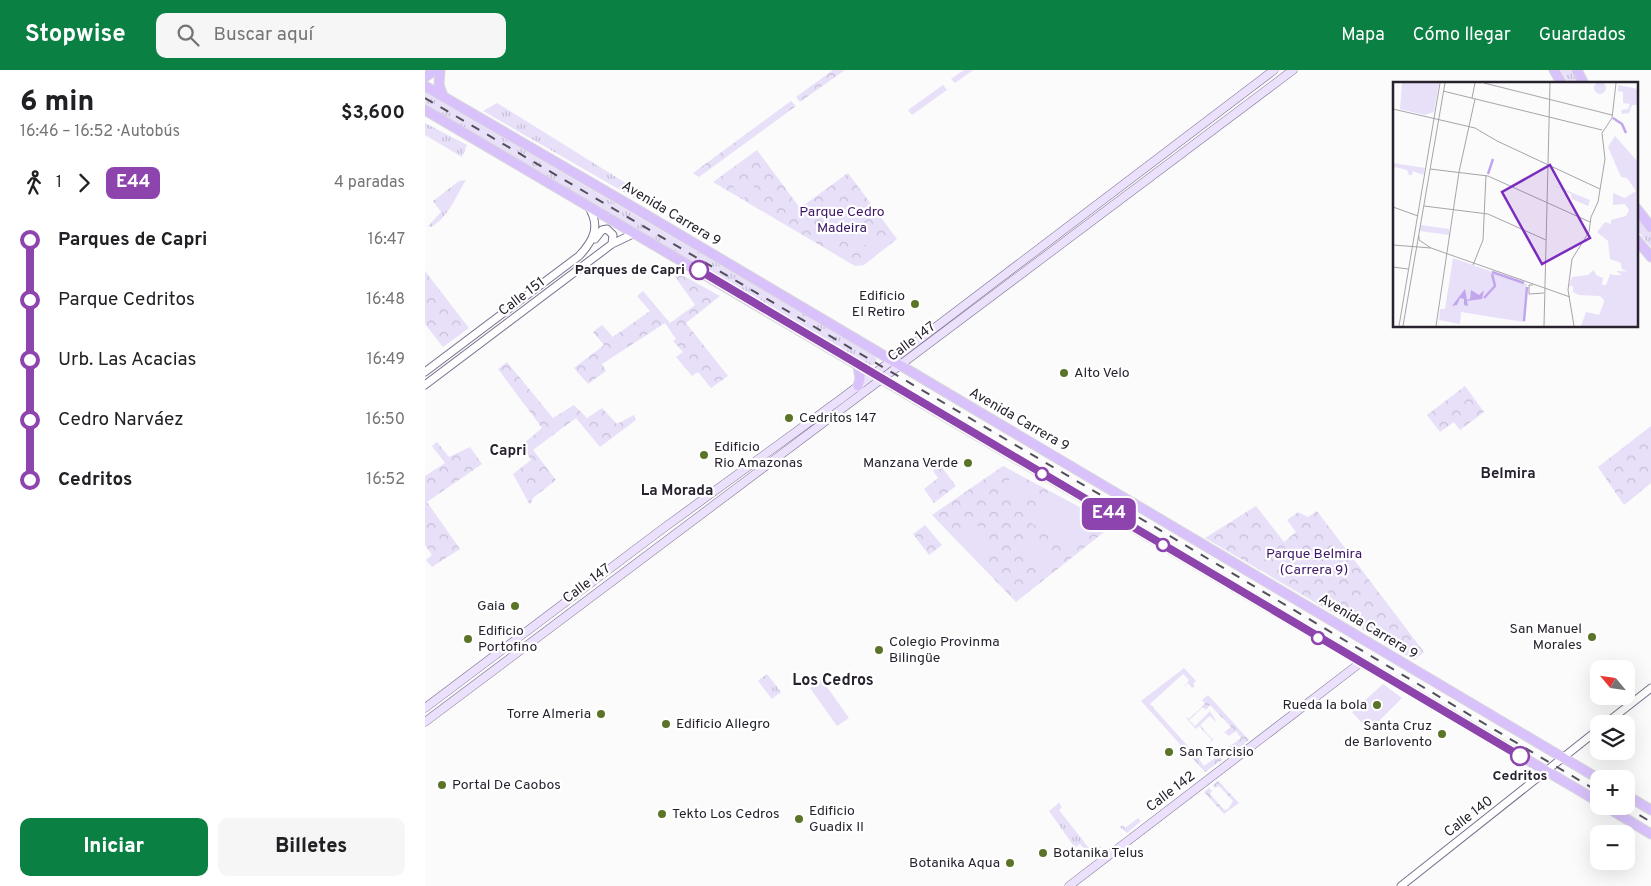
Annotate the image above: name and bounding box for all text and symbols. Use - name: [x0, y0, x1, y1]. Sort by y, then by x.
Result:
- search box: [156, 13, 506, 58]
- text: Stopwise: [25, 20, 126, 50]
- icon: search: [174, 21, 202, 49]
- text: Buscar aquí: [214, 23, 313, 47]
- text: Mapa: [1341, 24, 1385, 47]
- text: Cómo llegar: [1413, 24, 1511, 47]
- text: Guardados: [1539, 24, 1626, 47]
- inset map: [1393, 82, 1639, 328]
- text: 6 min: [20, 85, 94, 121]
- text: $3,600: [341, 101, 405, 125]
- text: 16:46 – 16:52 · Autobús: [20, 122, 180, 142]
- icon: walk: [20, 169, 48, 197]
- icon: forward: [70, 169, 98, 197]
- text: E44: [116, 171, 150, 194]
- text: 1: [56, 173, 62, 193]
- text: 4 paradas: [334, 173, 405, 193]
- street label: Avenida Carrera 9: [618, 178, 724, 250]
- park label: Parque Cedro Madeira: [799, 204, 885, 237]
- text: Parques de Capri: [58, 228, 208, 252]
- text: 16:47: [368, 230, 405, 250]
- marker: Parques de Capri: [689, 260, 709, 280]
- place label: Parques de Capri: [575, 262, 685, 279]
- street label: Calle 151: [495, 274, 549, 320]
- text: Parque Cedritos: [58, 288, 195, 312]
- place label: Edificio El Retiro: [852, 288, 905, 321]
- text: 16:48: [366, 290, 405, 310]
- marker: Edificio El Retiro: [909, 298, 921, 310]
- street label: Calle 147: [885, 319, 939, 365]
- text: Urb. Las Acacias: [58, 348, 196, 372]
- text: 16:49: [367, 350, 405, 370]
- place label: Alto Velo: [1074, 365, 1130, 382]
- marker: Alto Velo: [1058, 367, 1070, 379]
- street label: Avenida Carrera 9: [966, 385, 1072, 455]
- text: Cedro Narváez: [58, 408, 184, 432]
- text: 16:50: [366, 410, 405, 430]
- place label: Cedritos 147: [799, 410, 876, 427]
- marker: Cedritos 147: [783, 412, 795, 424]
- place label: Edificio Rio Amazonas: [714, 439, 803, 472]
- district label: Capri: [490, 442, 526, 461]
- marker: Edificio Rio Amazonas: [698, 449, 710, 461]
- place label: Manzana Verde: [863, 455, 958, 472]
- marker: Manzana Verde: [962, 457, 974, 469]
- district label: Belmira: [1481, 465, 1536, 484]
- unlabelled marker: [1035, 467, 1049, 481]
- text: Cedritos: [58, 468, 132, 492]
- text: 16:52: [366, 470, 405, 490]
- district label: La Morada: [641, 482, 713, 501]
- line badge: E44: [1080, 498, 1138, 530]
- text: E44: [1092, 502, 1126, 525]
- unlabelled marker: [1156, 538, 1170, 552]
- park label: Parque Belmira (Carrera 9): [1266, 546, 1362, 579]
- street label: Calle 147: [560, 561, 614, 607]
- street label: Avenida Carrera 9: [1315, 591, 1421, 663]
- place label: Gaia: [477, 598, 505, 615]
- marker: Gaia: [509, 600, 521, 612]
- place label: San Manuel Morales: [1510, 621, 1582, 654]
- place label: Edificio Portofino: [478, 623, 537, 656]
- unlabelled marker: [1311, 631, 1325, 645]
- marker: San Manuel Morales: [1586, 631, 1598, 643]
- marker: Edificio Portofino: [462, 633, 474, 645]
- place label: Colegio Provinma Bilingüe: [889, 634, 1000, 667]
- marker: Colegio Provinma Bilingüe: [873, 644, 885, 656]
- north arrow: [1590, 660, 1635, 705]
- map controls: [1590, 660, 1635, 870]
- district label: Los Cedros: [792, 671, 874, 691]
- place label: Rueda la bola: [1283, 697, 1367, 714]
- marker: Rueda la bola: [1371, 699, 1383, 711]
- place label: Torre Almeria: [506, 706, 591, 723]
- marker: Torre Almeria: [595, 708, 607, 720]
- button: layers: [1590, 715, 1635, 760]
- place label: Edificio Allegro: [676, 716, 770, 733]
- marker: Edificio Allegro: [660, 718, 672, 730]
- place label: Santa Cruz de Barlovento: [1344, 718, 1432, 751]
- marker: Santa Cruz de Barlovento: [1436, 728, 1448, 740]
- place label: San Tarcisio: [1179, 744, 1254, 761]
- marker: San Tarcisio: [1163, 746, 1175, 758]
- marker: Cedritos: [1510, 746, 1530, 766]
- street label: Calle 142: [1143, 768, 1199, 816]
- place label: Cedritos: [1493, 768, 1548, 785]
- button: +: [1590, 770, 1635, 815]
- place label: Portal De Caobos: [452, 777, 561, 794]
- marker: Portal De Caobos: [436, 779, 448, 791]
- street label: Calle 140: [1441, 793, 1497, 841]
- place label: Edificio Guadix II: [809, 803, 864, 836]
- place label: Tekto Los Cedros: [672, 806, 779, 823]
- marker: Tekto Los Cedros: [656, 808, 668, 820]
- marker: Edificio Guadix II: [793, 813, 805, 825]
- button: Iniciar: [20, 818, 208, 876]
- button: Billetes: [218, 818, 405, 876]
- button: −: [1590, 825, 1635, 870]
- place label: Botanika Telus: [1053, 845, 1144, 862]
- marker: Botanika Telus: [1037, 847, 1049, 859]
- place label: Botanika Aqua: [909, 855, 1000, 872]
- marker: Botanika Aqua: [1004, 857, 1016, 869]

